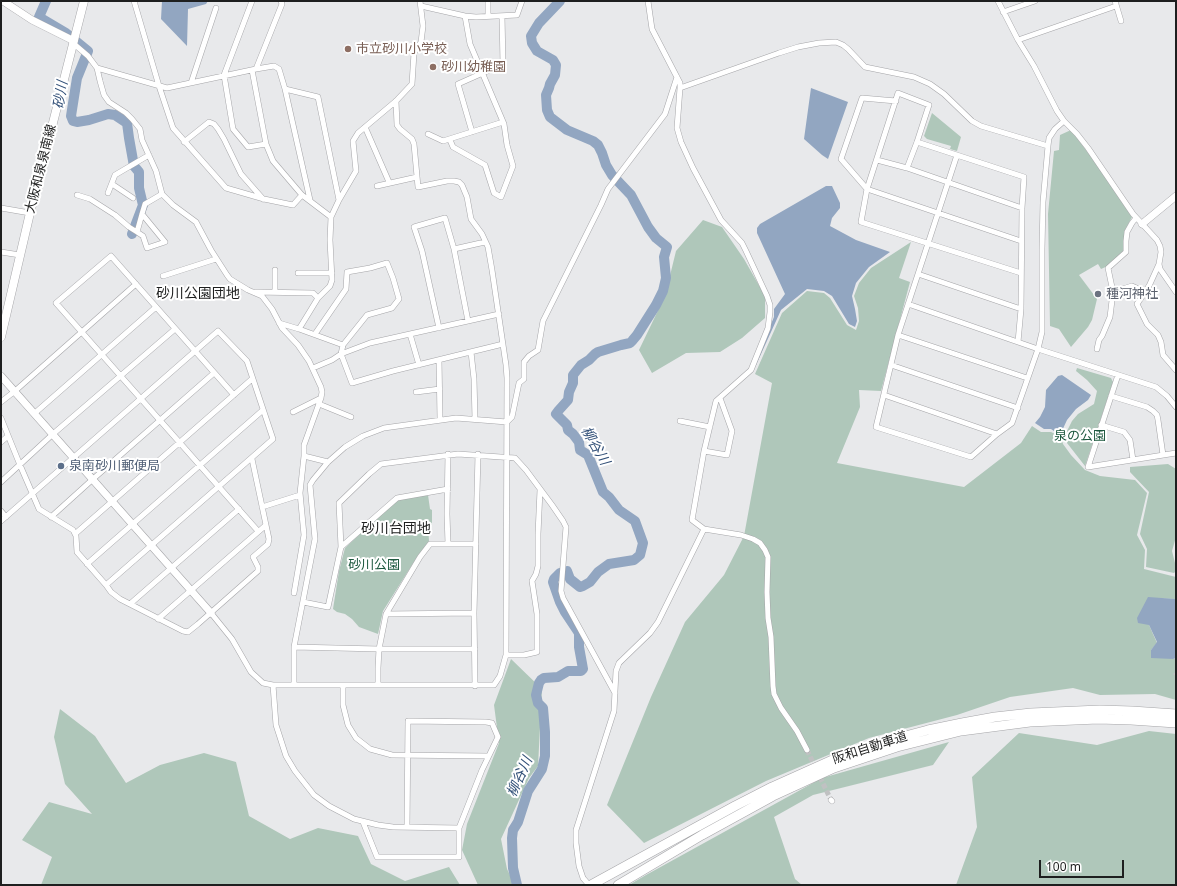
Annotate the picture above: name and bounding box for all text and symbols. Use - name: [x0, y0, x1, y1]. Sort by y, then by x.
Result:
- place label: 市立砂川小学校: [356, 41, 447, 57]
- marker: 市立砂川小学校: [343, 44, 353, 54]
- place label: 砂川幼稚園: [441, 59, 506, 75]
- marker: 砂川幼稚園: [428, 62, 438, 72]
- water label: 砂川: [51, 80, 71, 110]
- street label: 大阪和泉泉南線: [22, 123, 60, 215]
- district label: 砂川公園団地: [156, 286, 240, 302]
- place label: 種河神社: [1106, 286, 1158, 302]
- marker: 種河神社: [1093, 289, 1103, 299]
- water label: 柳谷川: [577, 424, 613, 468]
- park label: 泉の公園: [1054, 428, 1106, 444]
- place label: 泉南砂川郵便局: [69, 458, 160, 474]
- marker: 泉南砂川郵便局: [56, 461, 66, 471]
- district label: 砂川台団地: [361, 521, 431, 537]
- park label: 砂川公園: [348, 557, 400, 573]
- street label: 阪和自動車道: [830, 729, 910, 767]
- water label: 柳谷川: [504, 754, 536, 800]
- scale bar: [1041, 852, 1126, 878]
- text: 100 m: [1046, 858, 1081, 875]

